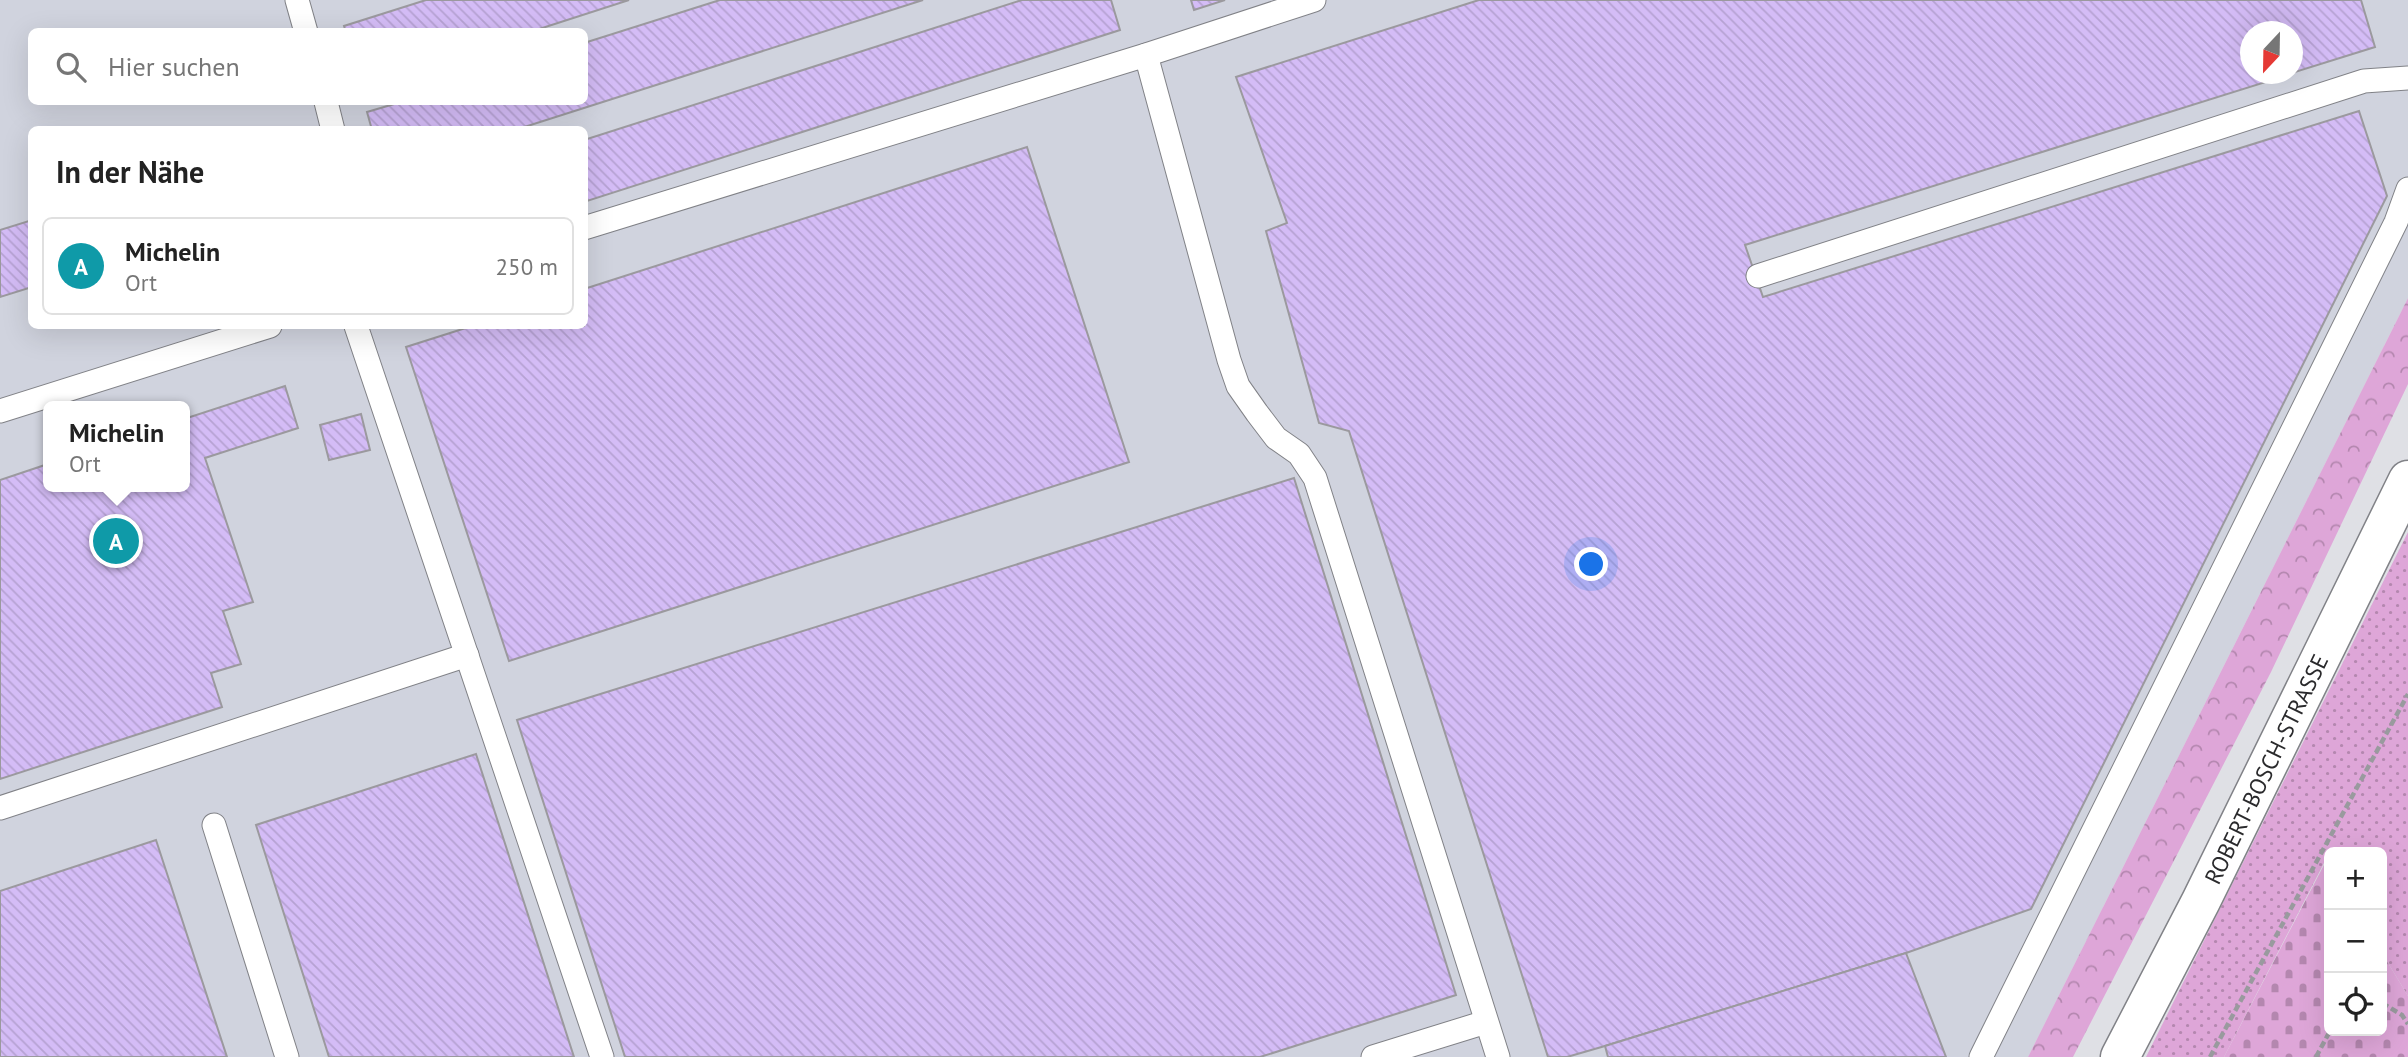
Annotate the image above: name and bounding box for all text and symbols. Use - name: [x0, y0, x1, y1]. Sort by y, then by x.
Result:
- north arrow: [2240, 21, 2303, 84]
- search box: [28, 28, 588, 105]
- icon: search: [52, 48, 90, 86]
- text: Hier suchen: [108, 50, 240, 83]
- text: In der Nähe: [56, 152, 204, 191]
- text: Michelin: [125, 235, 220, 268]
- text: A: [74, 252, 88, 281]
- text: 250 m: [496, 252, 558, 281]
- text: Ort: [125, 268, 157, 297]
- popup: [43, 401, 190, 492]
- text: Michelin: [69, 416, 164, 449]
- text: Ort: [69, 449, 101, 478]
- pin: A: [93, 515, 139, 567]
- your location: [1574, 547, 1608, 581]
- street label: ROBERT-BOSCH-STRASSE: [2198, 649, 2334, 889]
- map controls: [2324, 847, 2387, 1036]
- button: +: [2324, 847, 2387, 910]
- button: −: [2324, 910, 2387, 973]
- button: locate: [2324, 973, 2387, 1036]

